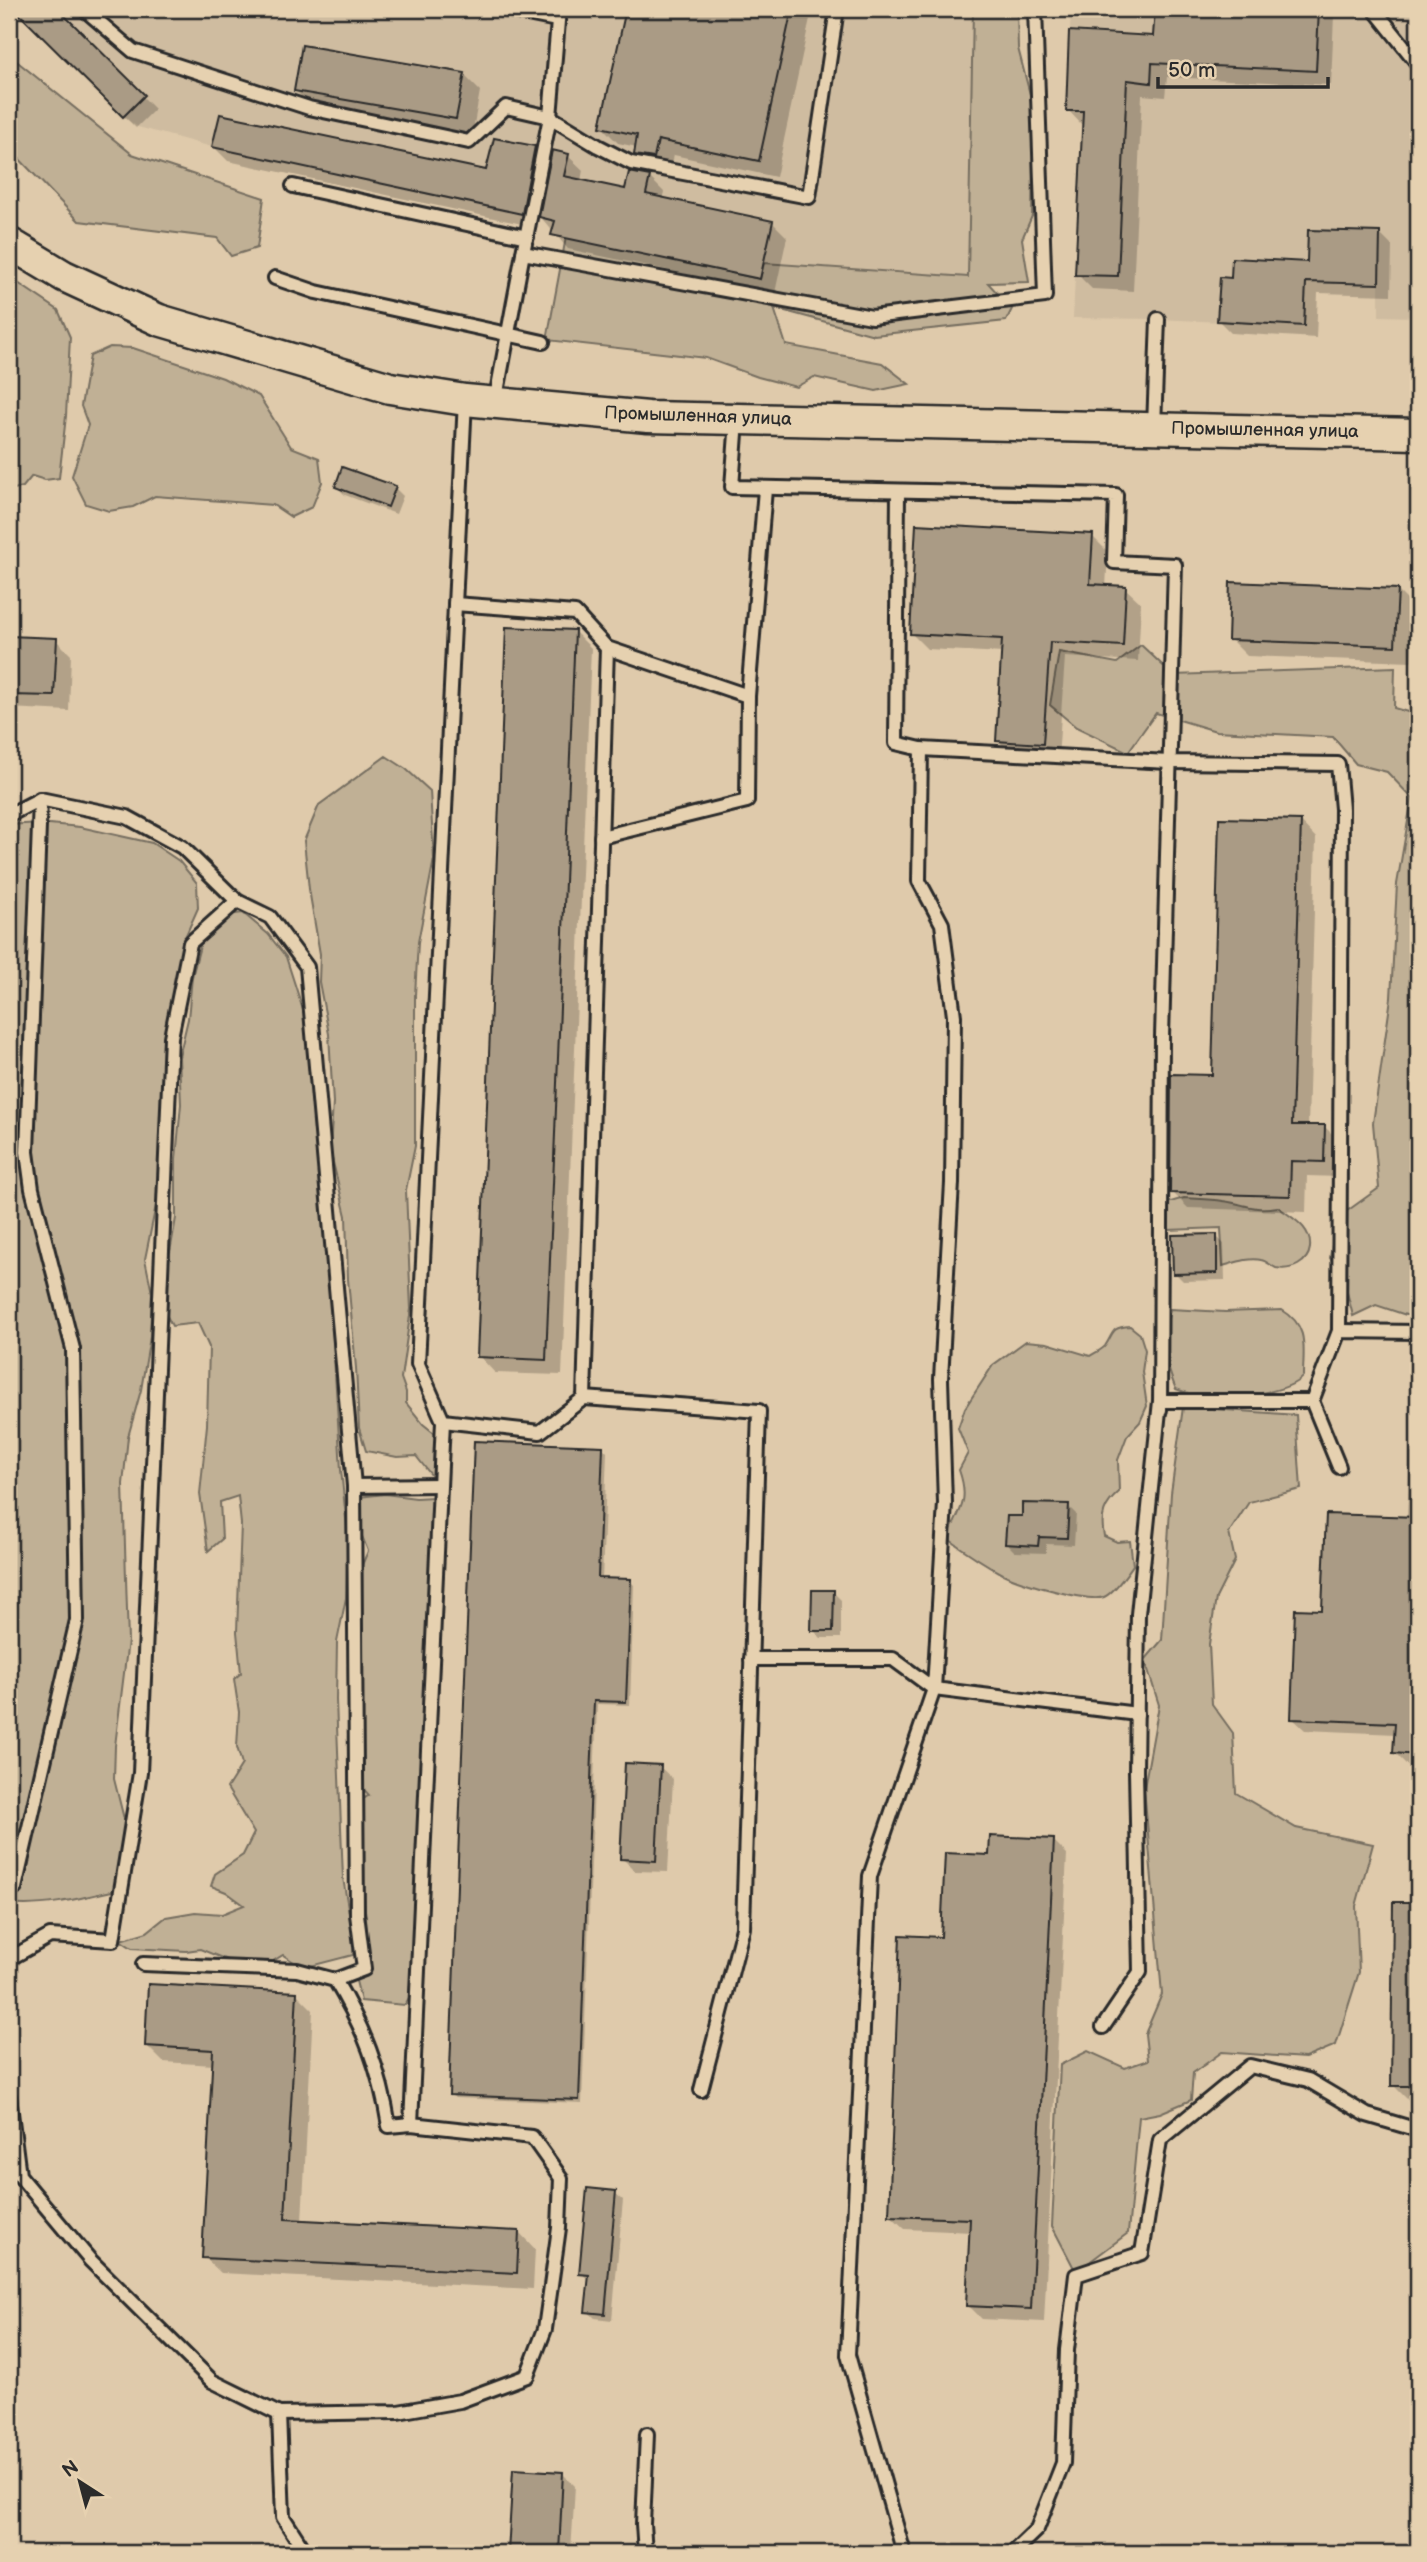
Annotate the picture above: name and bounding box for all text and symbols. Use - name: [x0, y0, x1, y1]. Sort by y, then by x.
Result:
- scale bar: [1158, 46, 1327, 90]
- text: 50 m: [1168, 58, 1215, 83]
- street label: Промышленная улица: [604, 402, 792, 430]
- street label: Промышленная улица: [1171, 418, 1359, 442]
- north arrow: [46, 2446, 116, 2516]
- text: N: [58, 2456, 83, 2483]

